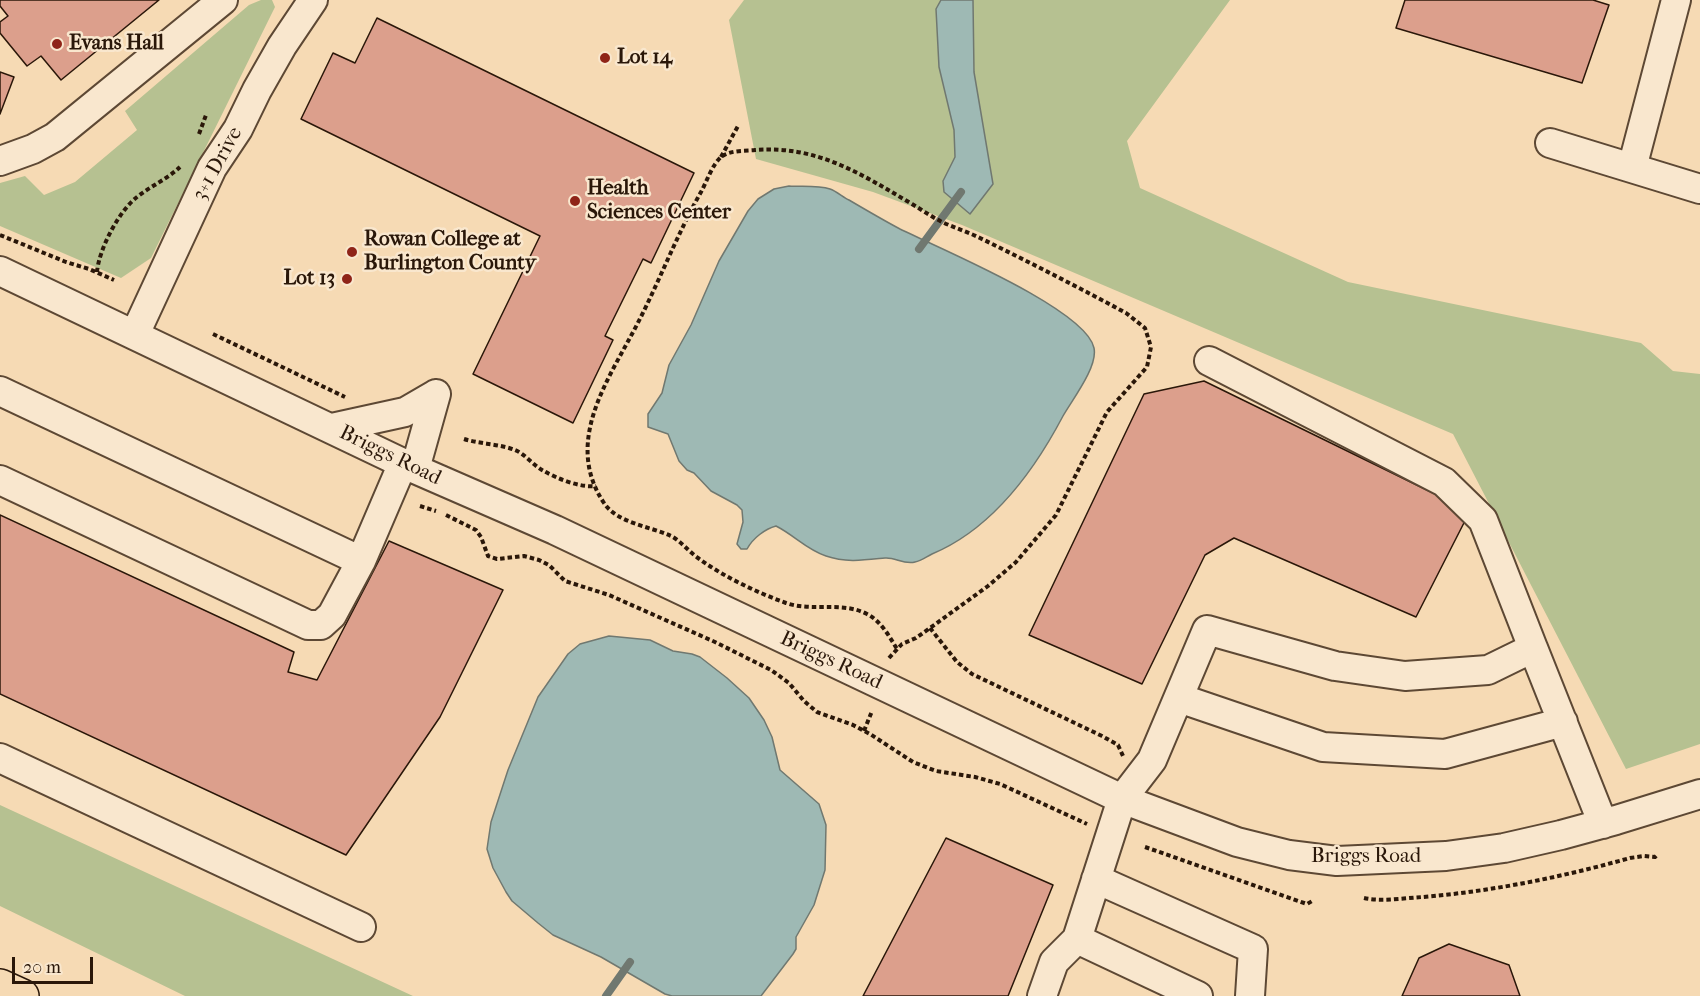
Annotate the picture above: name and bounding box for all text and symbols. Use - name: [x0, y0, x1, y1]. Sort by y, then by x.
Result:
- place label: Evans Hall: [69, 31, 164, 57]
- marker: Evans Hall: [50, 37, 64, 51]
- place label: Lot 14: [617, 45, 672, 71]
- marker: Lot 14: [598, 51, 612, 65]
- street label: 3+1 Drive: [188, 123, 248, 205]
- place label: Health Sciences Center: [587, 176, 731, 226]
- marker: Health Sciences Center: [568, 194, 582, 208]
- place label: Rowan College at Burlington County: [364, 227, 536, 277]
- marker: Rowan College at Burlington County: [345, 245, 359, 259]
- place label: Lot 13: [284, 266, 335, 292]
- marker: Lot 13: [340, 272, 354, 286]
- street label: Briggs Road: [335, 421, 445, 491]
- street label: Briggs Road: [776, 626, 886, 696]
- street label: Briggs Road: [1311, 844, 1421, 870]
- scale bar: [15, 945, 96, 983]
- text: 20 m: [23, 957, 61, 978]

